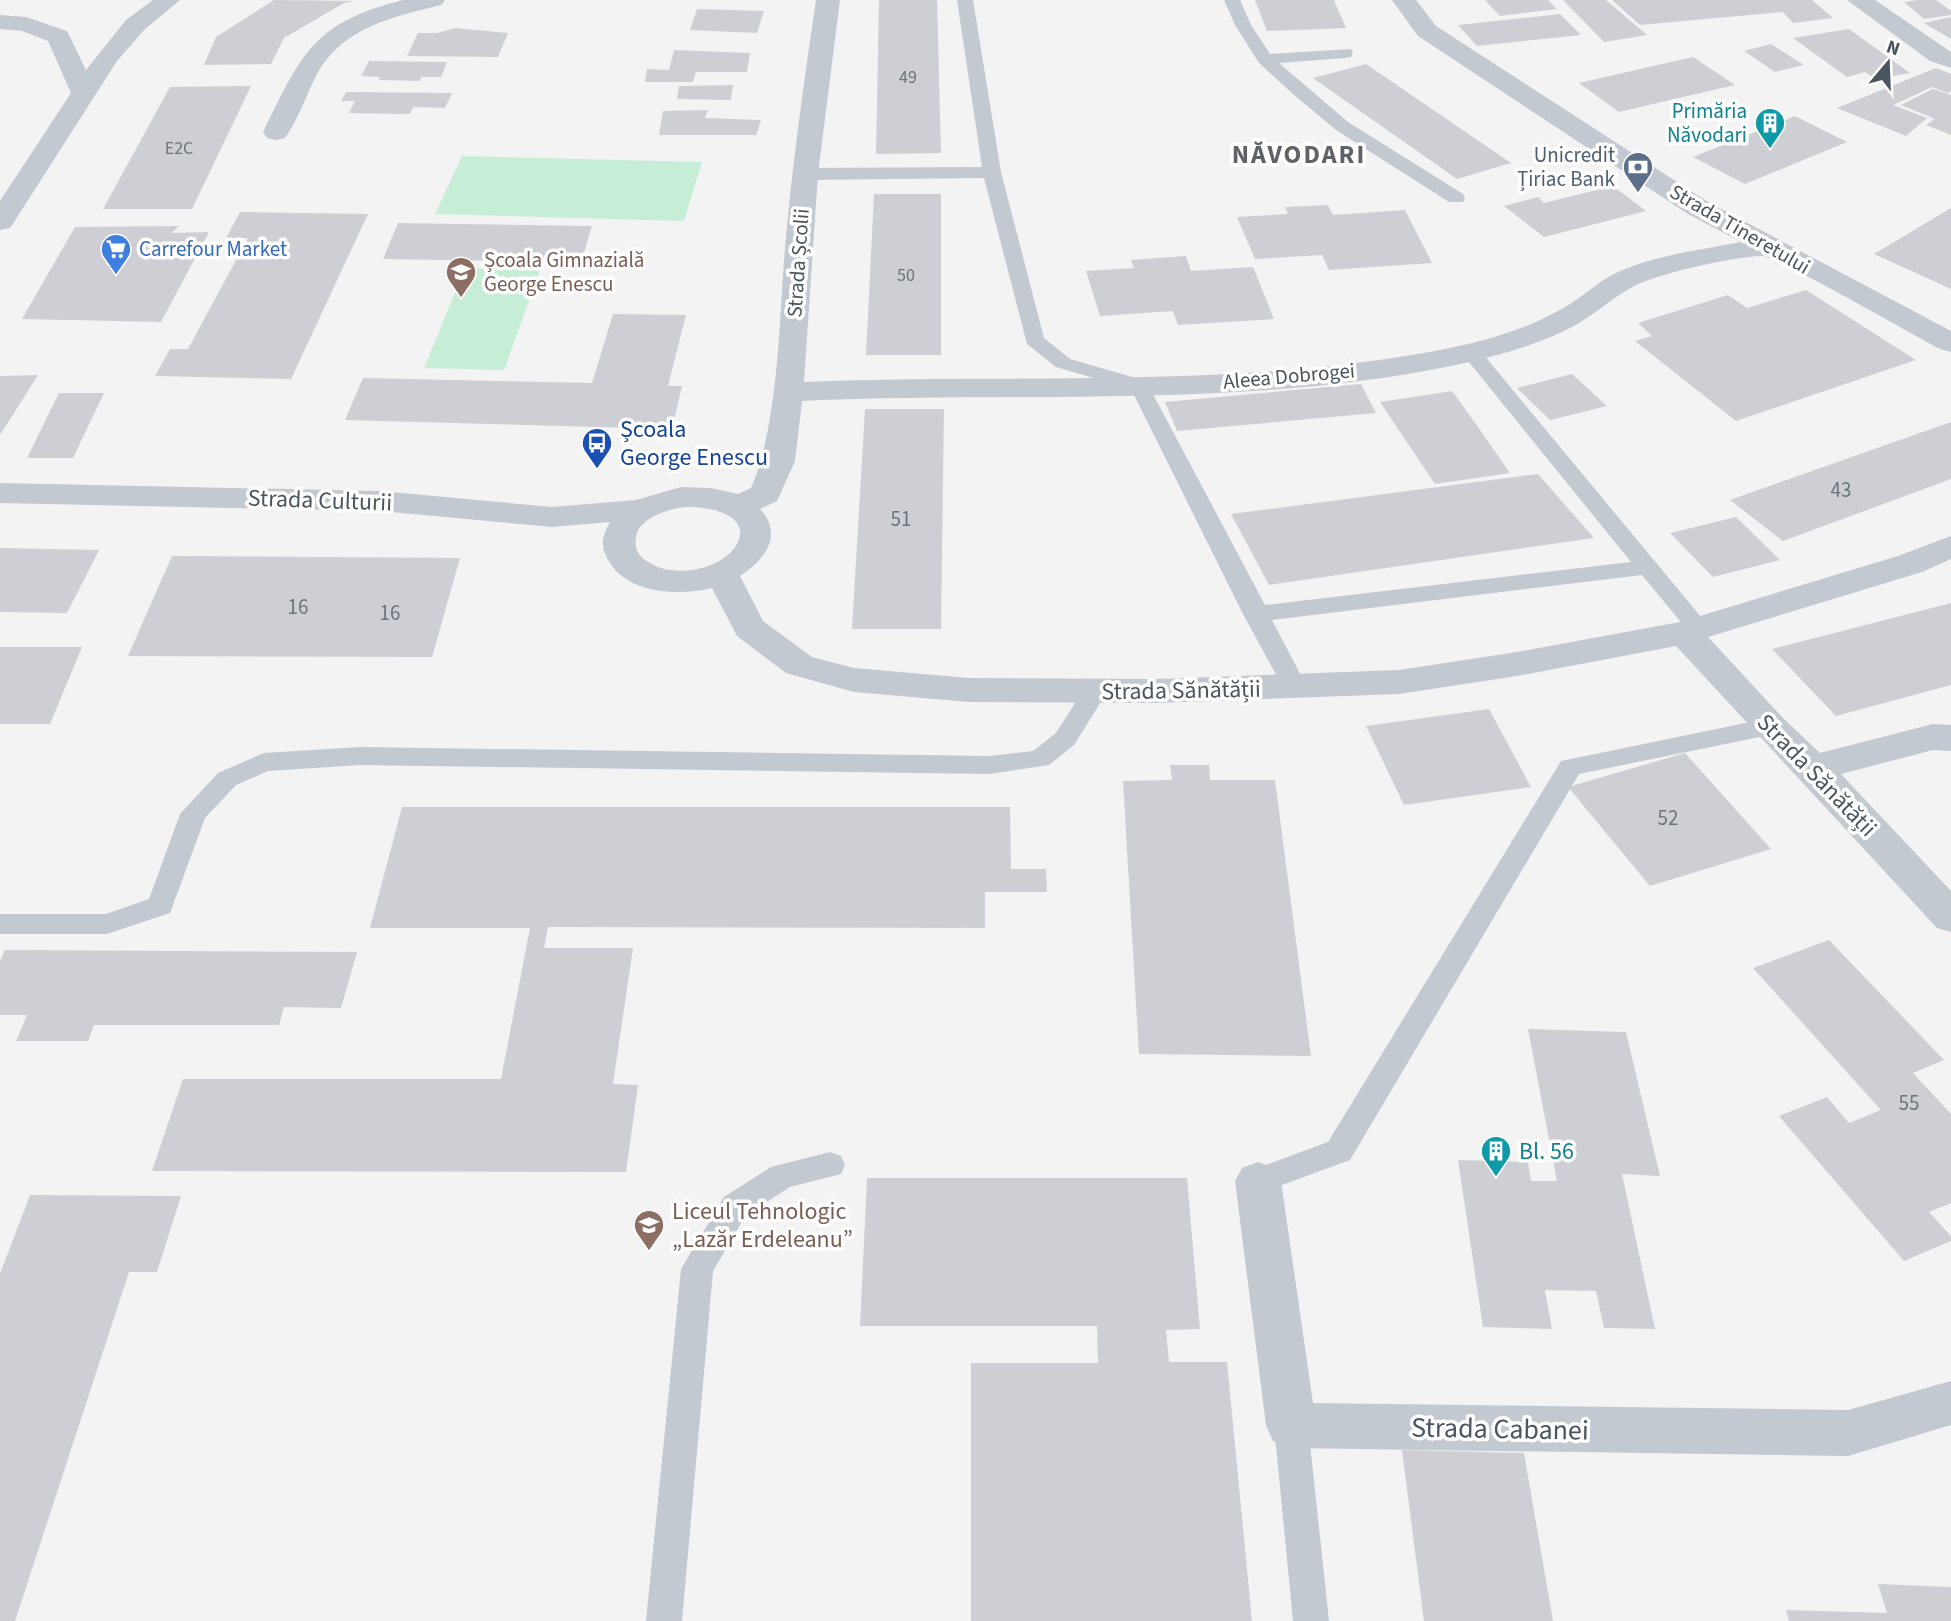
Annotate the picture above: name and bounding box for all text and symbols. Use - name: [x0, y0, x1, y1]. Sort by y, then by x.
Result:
- north arrow: [1853, 28, 1923, 98]
- text: N: [1883, 34, 1903, 63]
- house number: 49: [899, 65, 917, 90]
- place label: Primăria Năvodari: [1667, 96, 1747, 150]
- building icon: Primăria Năvodari: [1753, 106, 1787, 150]
- house number: E2C: [165, 136, 193, 161]
- district label: NĂVODARI: [1232, 136, 1366, 173]
- place label: Unicredit Țiriac Bank: [1517, 140, 1616, 194]
- bank icon: Unicredit Țiriac Bank: [1621, 150, 1655, 194]
- street label: Strada Tineretului: [1664, 177, 1816, 281]
- street label: Strada Școlii: [779, 208, 817, 318]
- supermarket icon: Carrefour Market: [99, 232, 133, 276]
- place label: Carrefour Market: [139, 234, 287, 264]
- place label: Școala Gimnazială George Enescu: [484, 245, 644, 299]
- school or university icon: Școala Gimnazială George Enescu: [444, 255, 478, 299]
- house number: 50: [897, 263, 915, 288]
- street label: Aleea Dobrogei: [1222, 355, 1356, 397]
- place label: Școala George Enescu: [620, 412, 768, 475]
- bus stop icon: Școala George Enescu: [580, 426, 614, 470]
- house number: 43: [1831, 475, 1851, 505]
- street label: Strada Culturii: [247, 480, 393, 521]
- house number: 51: [891, 504, 911, 534]
- house number: 16: [288, 592, 308, 622]
- house number: 16: [380, 598, 400, 628]
- street label: Strada Sănătății: [1101, 672, 1261, 709]
- street label: Strada Sănătății: [1749, 706, 1885, 845]
- house number: 52: [1658, 803, 1678, 833]
- house number: 55: [1899, 1088, 1919, 1118]
- building icon: Bl. 56: [1479, 1134, 1513, 1178]
- place label: Bl. 56: [1519, 1134, 1574, 1169]
- place label: Liceul Tehnologic „Lazăr Erdeleanu”: [672, 1194, 853, 1257]
- school or university icon: Liceul Tehnologic „Lazăr Erdeleanu”: [632, 1208, 666, 1252]
- street label: Strada Cabanei: [1411, 1407, 1589, 1451]

